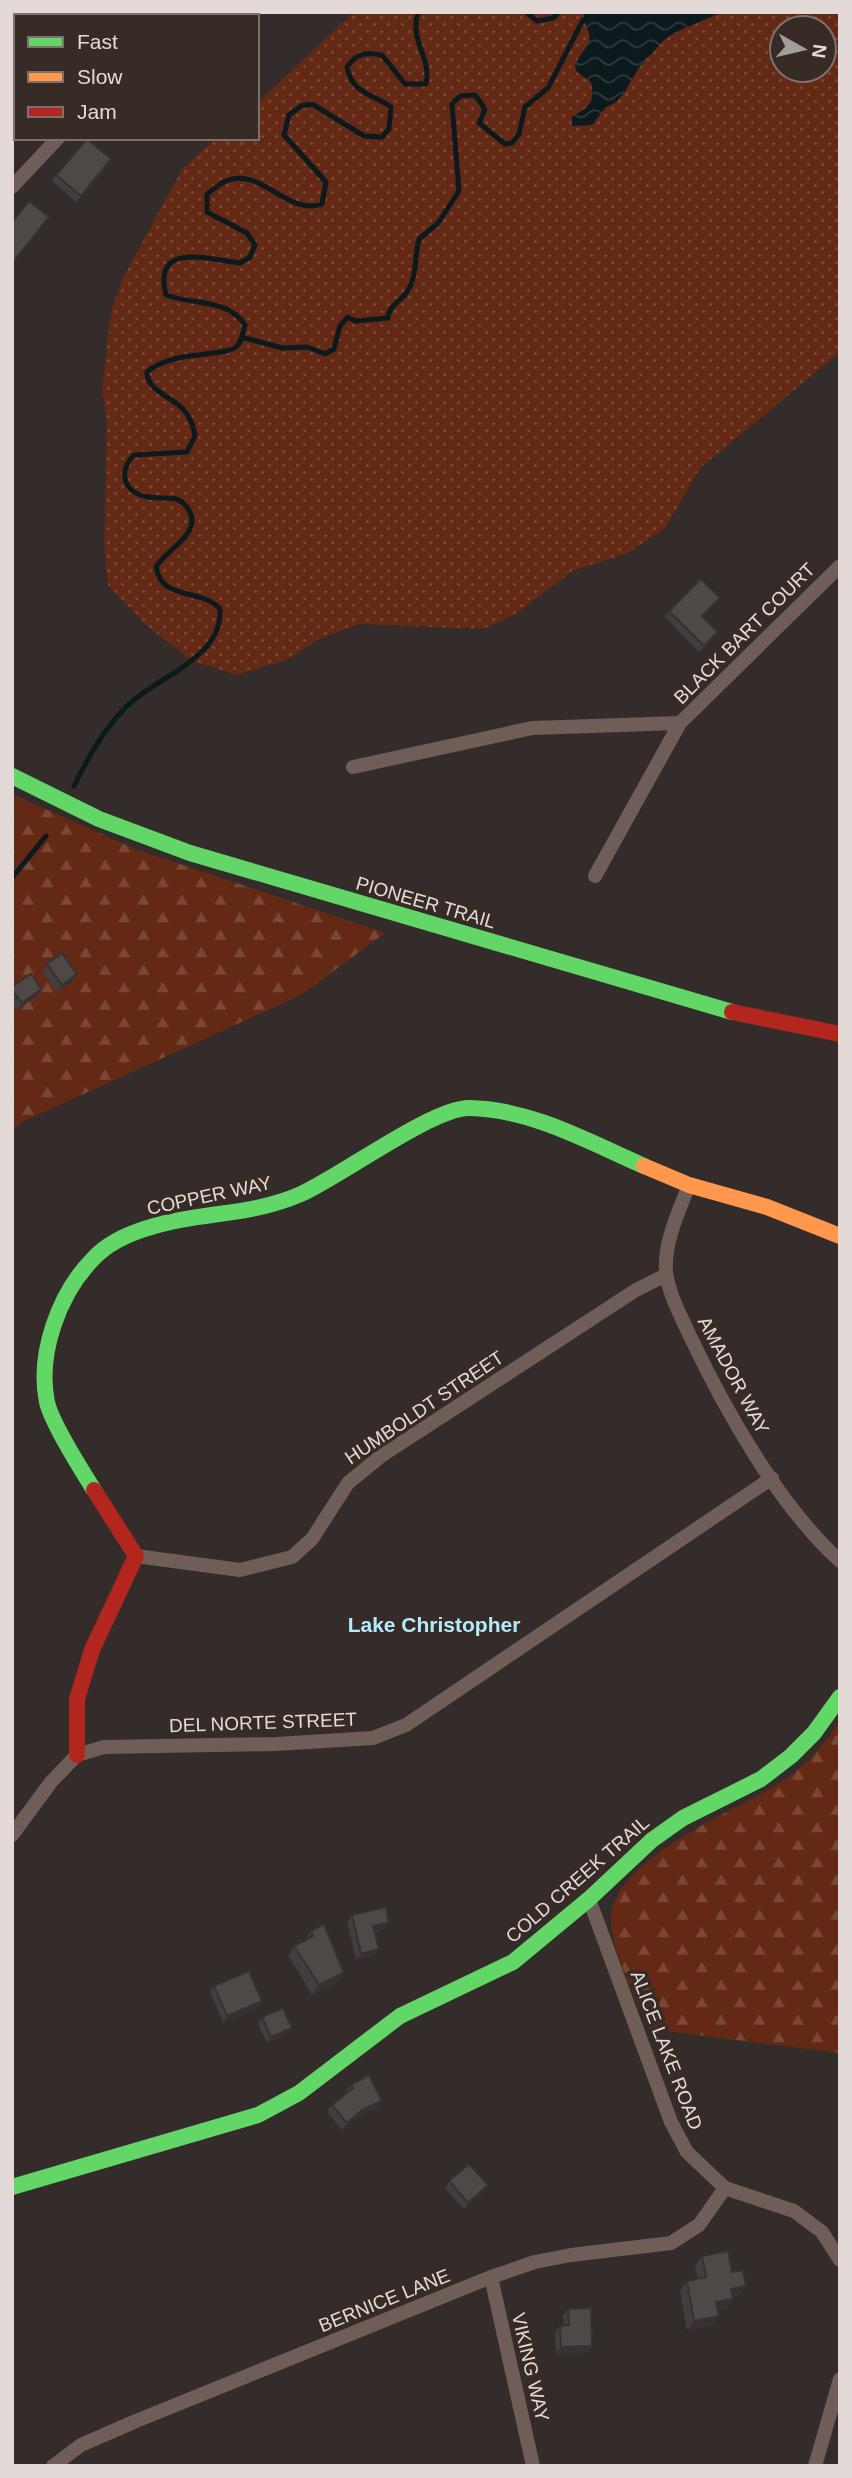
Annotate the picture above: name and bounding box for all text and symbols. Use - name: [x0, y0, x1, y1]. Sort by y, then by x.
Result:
- legend: [14, 14, 259, 140]
- north arrow: [768, 14, 838, 84]
- text: Fast: [77, 30, 118, 53]
- text: N: [808, 43, 831, 60]
- text: Slow: [77, 65, 123, 88]
- text: Jam: [77, 100, 117, 123]
- street label: BLACK BART COURT: [670, 558, 819, 708]
- street label: PIONEER TRAIL: [354, 872, 498, 932]
- street label: COPPER WAY: [145, 1172, 274, 1219]
- street label: AMADOR WAY: [694, 1313, 773, 1438]
- street label: HUMBOLDT STREET: [341, 1346, 508, 1468]
- district label: Lake Christopher: [348, 1613, 520, 1636]
- street label: DEL NORTE STREET: [169, 1709, 358, 1736]
- street label: COLD CREEK TRAIL: [502, 1812, 653, 1947]
- street label: ALICE LAKE ROAD: [626, 1968, 707, 2133]
- street label: BERNICE LANE: [316, 2265, 453, 2336]
- street label: VIKING WAY: [508, 2311, 553, 2424]

